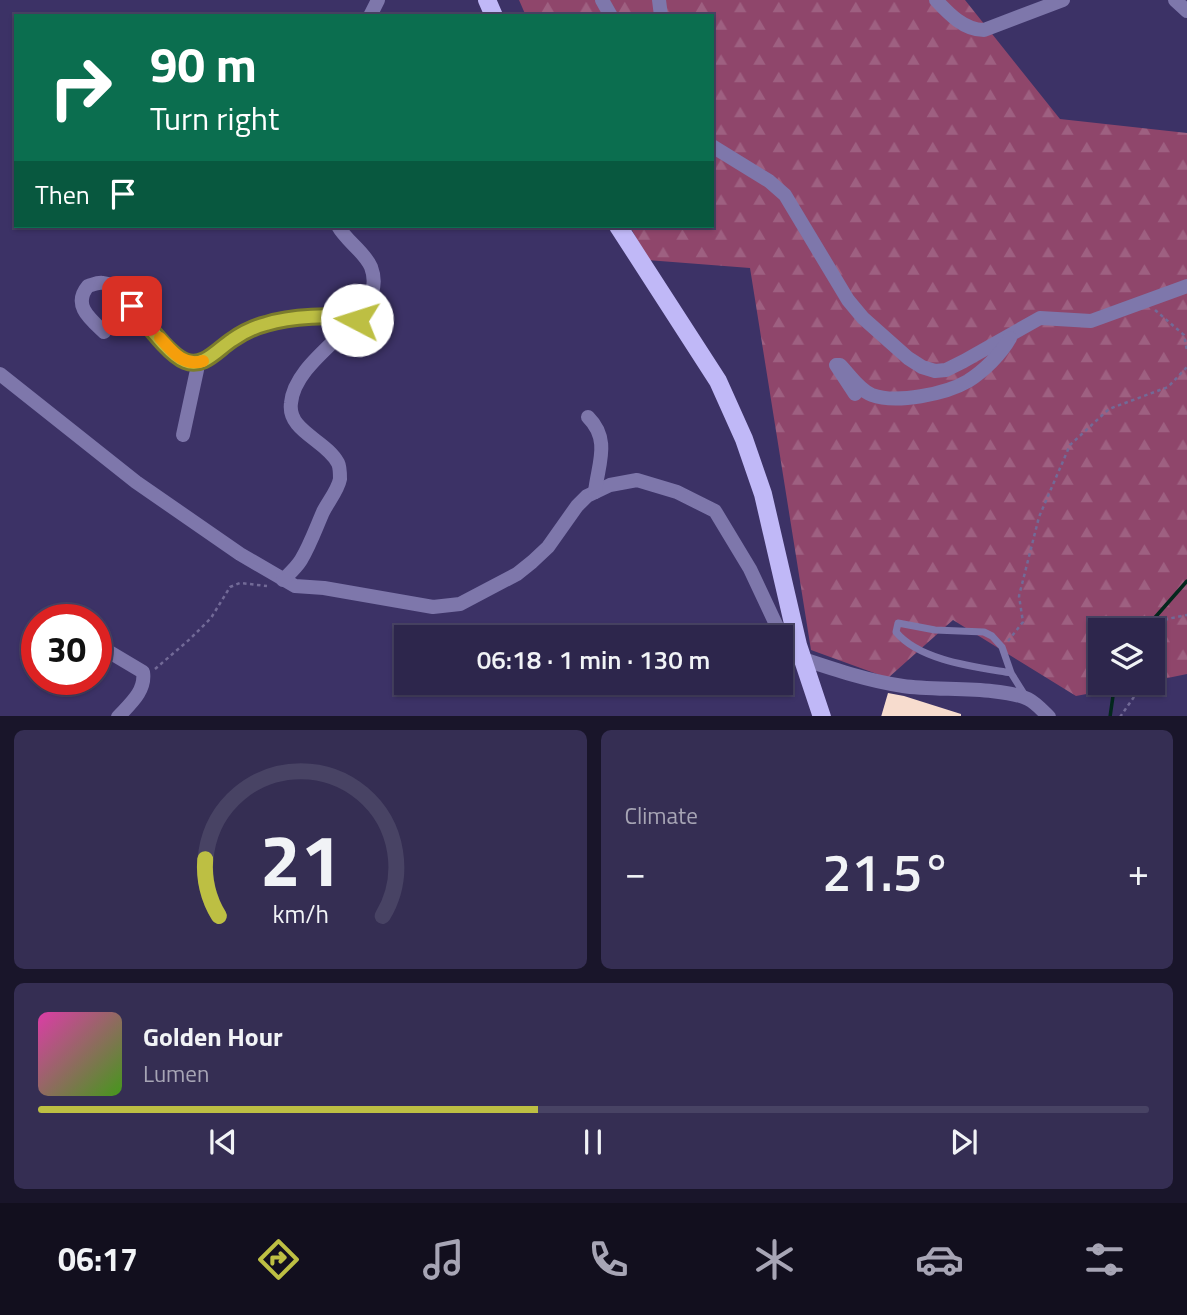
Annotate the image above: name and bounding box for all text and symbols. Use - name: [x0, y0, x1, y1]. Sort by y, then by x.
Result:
- text: 90 m: [150, 26, 257, 101]
- icon: right: [35, 42, 126, 133]
- text: Turn right: [150, 94, 279, 142]
- text: Then: [35, 175, 90, 214]
- icon: arrive: [104, 175, 142, 213]
- pin: [102, 276, 162, 336]
- position arrow: [320, 283, 394, 357]
- icon: arrive: [113, 287, 151, 325]
- speed limit sign: 30: [21, 604, 112, 695]
- map controls: [1088, 618, 1165, 695]
- button: layers: [1088, 618, 1165, 695]
- text: 06:18 · 1 min · 130 m: [477, 640, 710, 679]
- text: Climate: [625, 798, 698, 833]
- text: 21: [259, 804, 341, 914]
- text: 21.5°: [822, 832, 951, 911]
- text: −: [625, 843, 646, 901]
- text: +: [1128, 843, 1149, 901]
- text: km/h: [272, 894, 329, 932]
- text: Golden Hour: [143, 1017, 283, 1056]
- text: Lumen: [143, 1056, 209, 1091]
- icon: previous: [204, 1123, 242, 1161]
- icon: pause: [574, 1123, 612, 1161]
- icon: next: [945, 1123, 983, 1161]
- text: 06:17: [58, 1235, 138, 1283]
- icon: directions: [254, 1235, 303, 1284]
- icon: music: [419, 1235, 468, 1284]
- icon: phone: [584, 1235, 633, 1284]
- icon: climate: [750, 1235, 799, 1284]
- icon: car: [915, 1235, 964, 1284]
- icon: filters: [1080, 1235, 1129, 1284]

